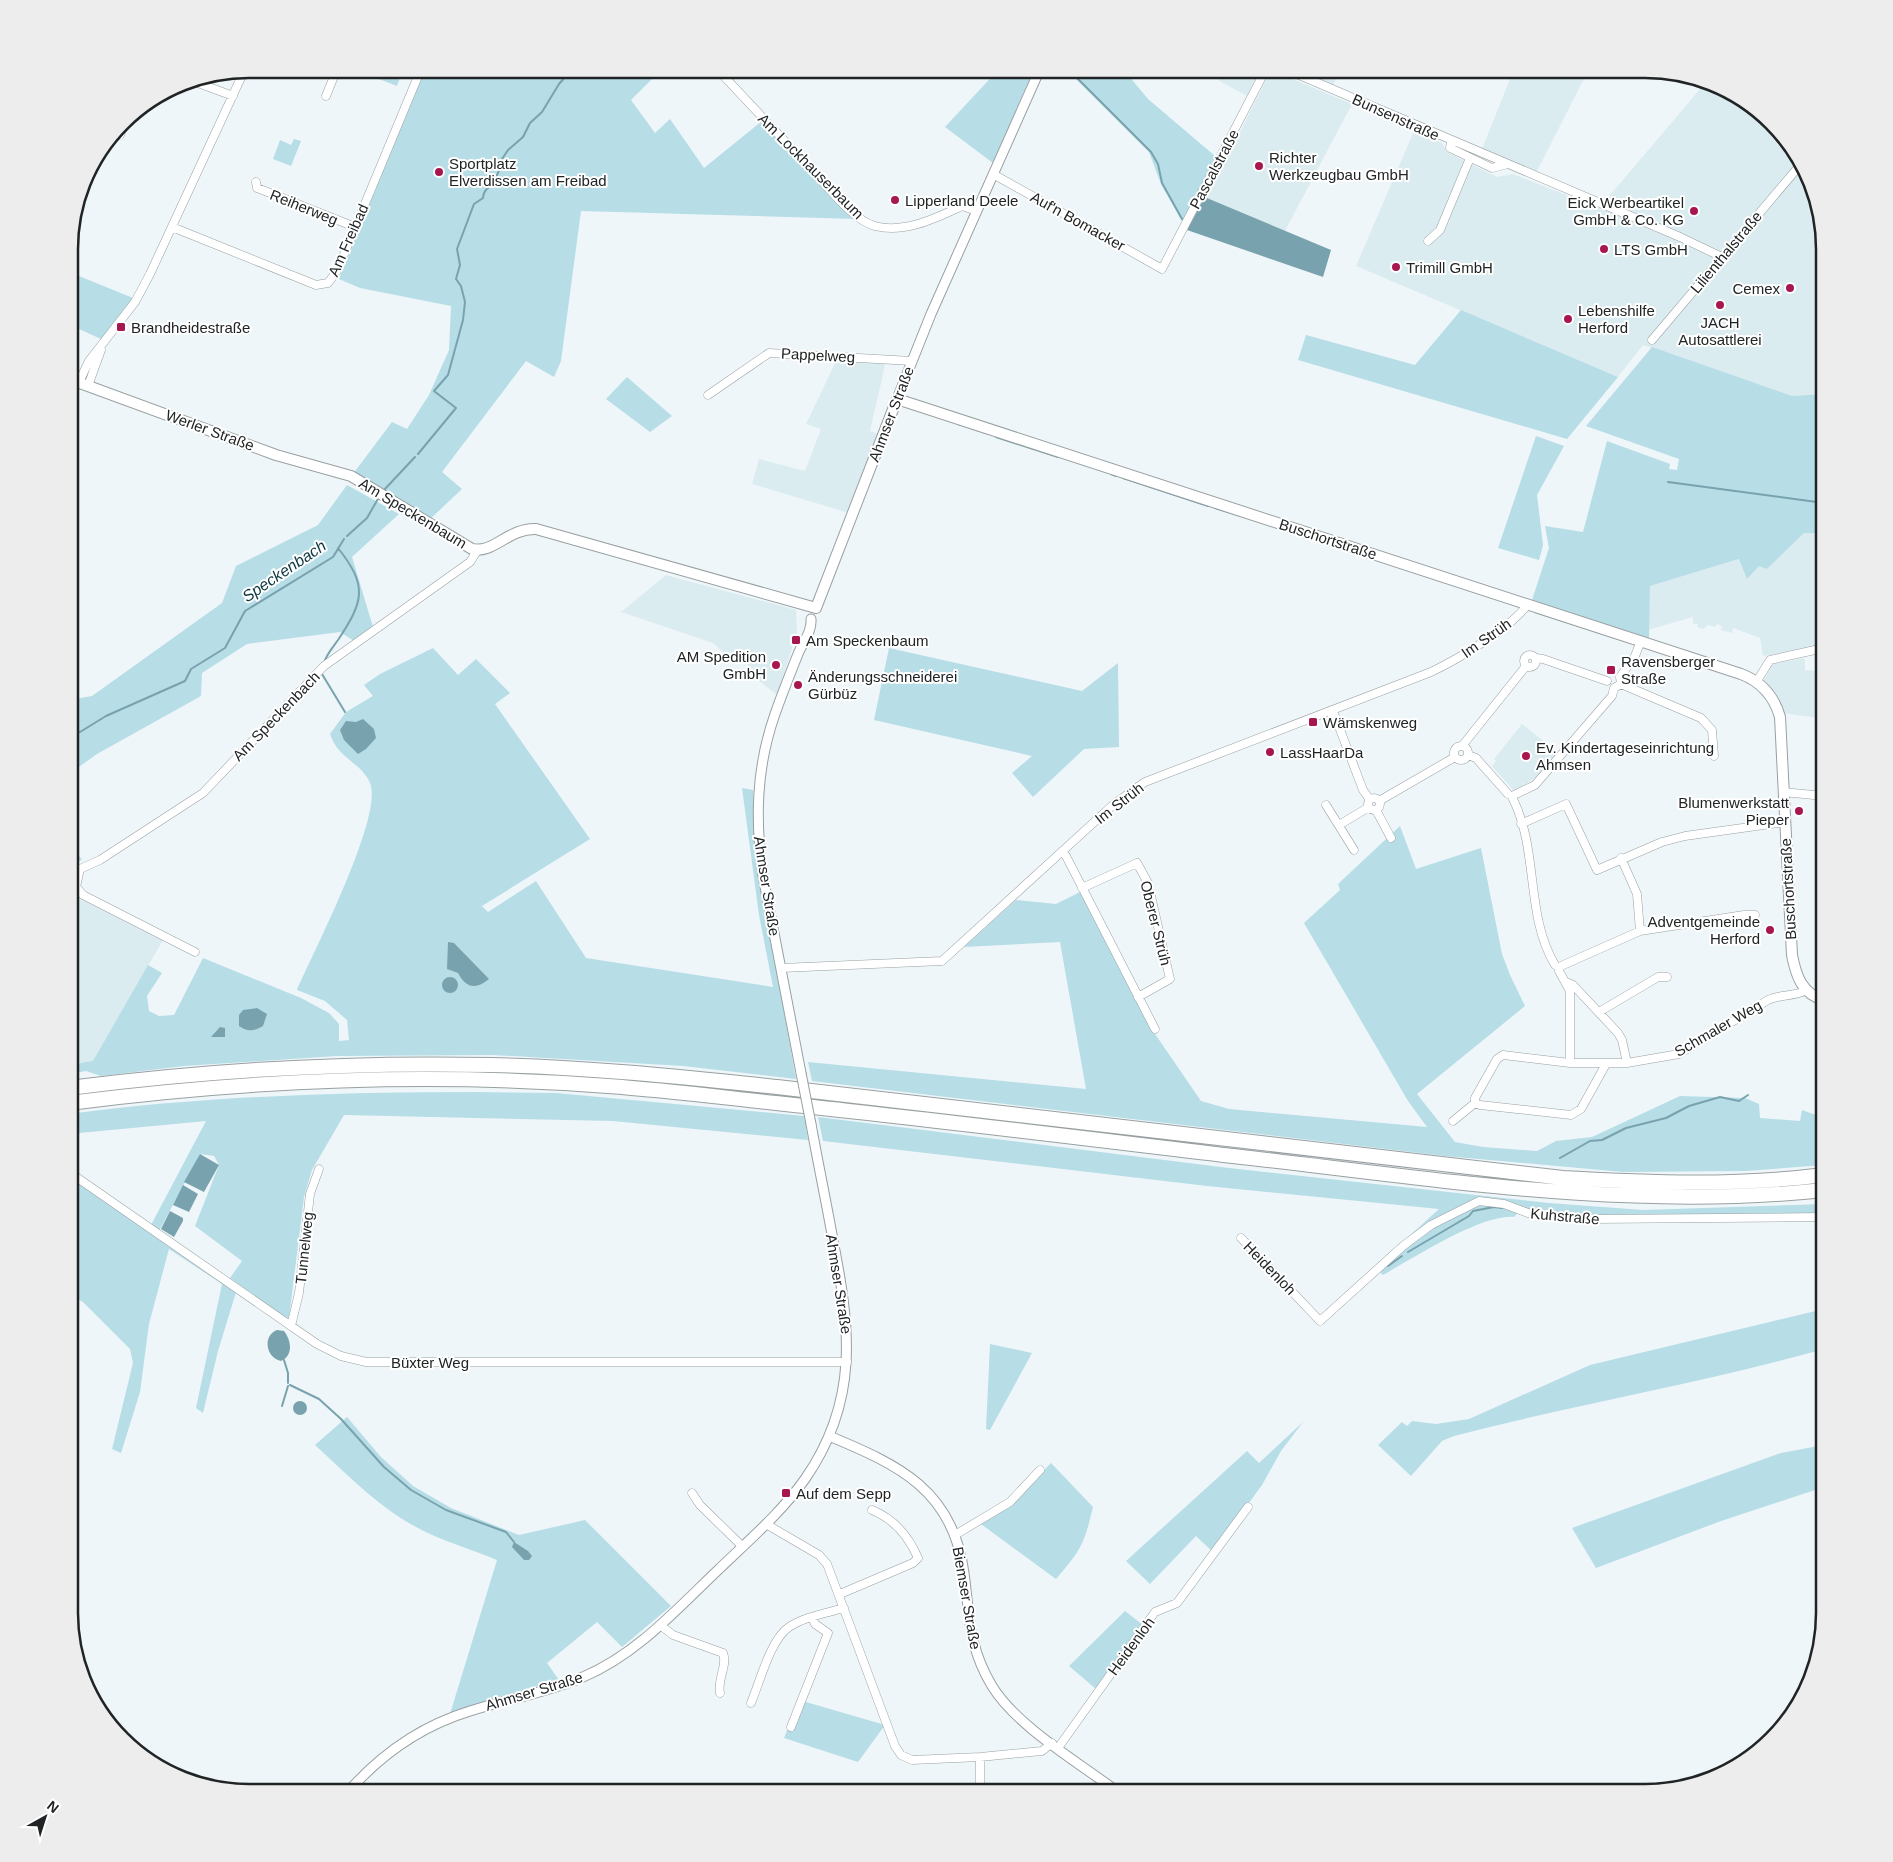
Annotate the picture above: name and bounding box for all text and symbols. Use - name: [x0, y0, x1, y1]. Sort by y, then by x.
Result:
- street label: Bunsenstraße: [1350, 90, 1442, 144]
- street label: Am Lockhauserbaum: [755, 110, 867, 222]
- street label: Pascalstraße: [1186, 126, 1242, 212]
- place label: Richter Werkzeugbau GmbH: [1269, 149, 1409, 183]
- place label: Sportplatz Elverdissen am Freibad: [449, 155, 607, 189]
- marker: Richter Werkzeugbau GmbH: [1253, 160, 1265, 172]
- marker: Sportplatz Elverdissen am Freibad: [433, 166, 445, 178]
- street label: Reiherweg: [268, 186, 340, 228]
- street label: Auf'n Bomacker: [1028, 188, 1128, 254]
- place label: Lipperland Deele: [905, 192, 1018, 209]
- marker: Lipperland Deele: [889, 194, 901, 206]
- place label: Eick Werbeartikel GmbH & Co. KG: [1568, 194, 1684, 228]
- street label: Am Freibad: [324, 201, 372, 279]
- marker: Eick Werbeartikel GmbH & Co. KG: [1688, 205, 1700, 217]
- street label: Lilienthalstraße: [1687, 208, 1765, 296]
- place label: LTS GmbH: [1614, 241, 1688, 258]
- marker: LTS GmbH: [1598, 243, 1610, 255]
- place label: Trimill GmbH: [1406, 259, 1493, 276]
- marker: Trimill GmbH: [1390, 261, 1402, 273]
- place label: Cemex: [1732, 280, 1780, 297]
- marker: Cemex: [1784, 282, 1796, 294]
- marker: JACH Autosattlerei: [1714, 299, 1726, 311]
- place label: Lebenshilfe Herford: [1578, 302, 1655, 336]
- marker: Lebenshilfe Herford: [1562, 313, 1574, 325]
- place label: JACH Autosattlerei: [1678, 314, 1762, 348]
- place label: Brandheidestraße: [131, 319, 250, 336]
- marker: Brandheidestraße: [115, 321, 127, 333]
- street label: Pappelweg: [780, 345, 856, 365]
- street label: Ahmser Straße: [865, 364, 917, 464]
- street label: Werler Straße: [163, 406, 257, 454]
- street label: Am Speckenbaum: [356, 474, 470, 552]
- street label: Buschortstraße: [1277, 515, 1379, 563]
- water label: Speckenbach: [239, 537, 329, 605]
- street label: Im Strüh: [1458, 615, 1514, 661]
- place label: Am Speckenbaum: [806, 632, 929, 649]
- marker: Am Speckenbaum: [790, 634, 802, 646]
- place label: AM Spedition GmbH: [677, 648, 766, 682]
- place label: Ravensberger Straße: [1621, 653, 1715, 687]
- marker: AM Spedition GmbH: [770, 659, 782, 671]
- marker: Ravensberger Straße: [1605, 664, 1617, 676]
- street label: Am Speckenbach: [229, 668, 323, 764]
- place label: Änderungsschneiderei Gürbüz: [808, 668, 957, 702]
- marker: Änderungsschneiderei Gürbüz: [792, 679, 804, 691]
- place label: Wämskenweg: [1323, 714, 1417, 731]
- marker: Wämskenweg: [1307, 716, 1319, 728]
- place label: Ev. Kindertageseinrichtung Ahmsen: [1536, 739, 1714, 773]
- place label: LassHaarDa: [1280, 744, 1364, 761]
- marker: LassHaarDa: [1264, 746, 1276, 758]
- marker: Ev. Kindertageseinrichtung Ahmsen: [1520, 750, 1532, 762]
- street label: Im Strüh: [1091, 779, 1147, 827]
- place label: Blumenwerkstatt Pieper: [1678, 794, 1790, 828]
- marker: Blumenwerkstatt Pieper: [1793, 805, 1805, 817]
- street label: Ahmser Straße: [751, 835, 783, 937]
- street label: Buschortstraße: [1777, 838, 1799, 940]
- street label: Oberer Strüh: [1137, 879, 1175, 967]
- place label: Adventgemeinde Herford: [1647, 913, 1760, 947]
- marker: Adventgemeinde Herford: [1764, 924, 1776, 936]
- street label: Schmaler Weg: [1671, 996, 1765, 1060]
- street label: Kuhstraße: [1530, 1205, 1600, 1227]
- street label: Tunnelweg: [292, 1211, 316, 1285]
- street label: Ahmser Straße: [823, 1233, 855, 1335]
- street label: Heidenloh: [1240, 1238, 1300, 1298]
- street label: Büxter Weg: [391, 1354, 469, 1371]
- place label: Auf dem Sepp: [796, 1485, 891, 1502]
- marker: Auf dem Sepp: [780, 1487, 792, 1499]
- street label: Biemser Straße: [950, 1545, 984, 1651]
- street label: Heidenloh: [1104, 1614, 1158, 1678]
- street label: Ahmser Straße: [483, 1668, 585, 1714]
- north arrow: [20, 1792, 70, 1842]
- text: N: [44, 1797, 62, 1816]

